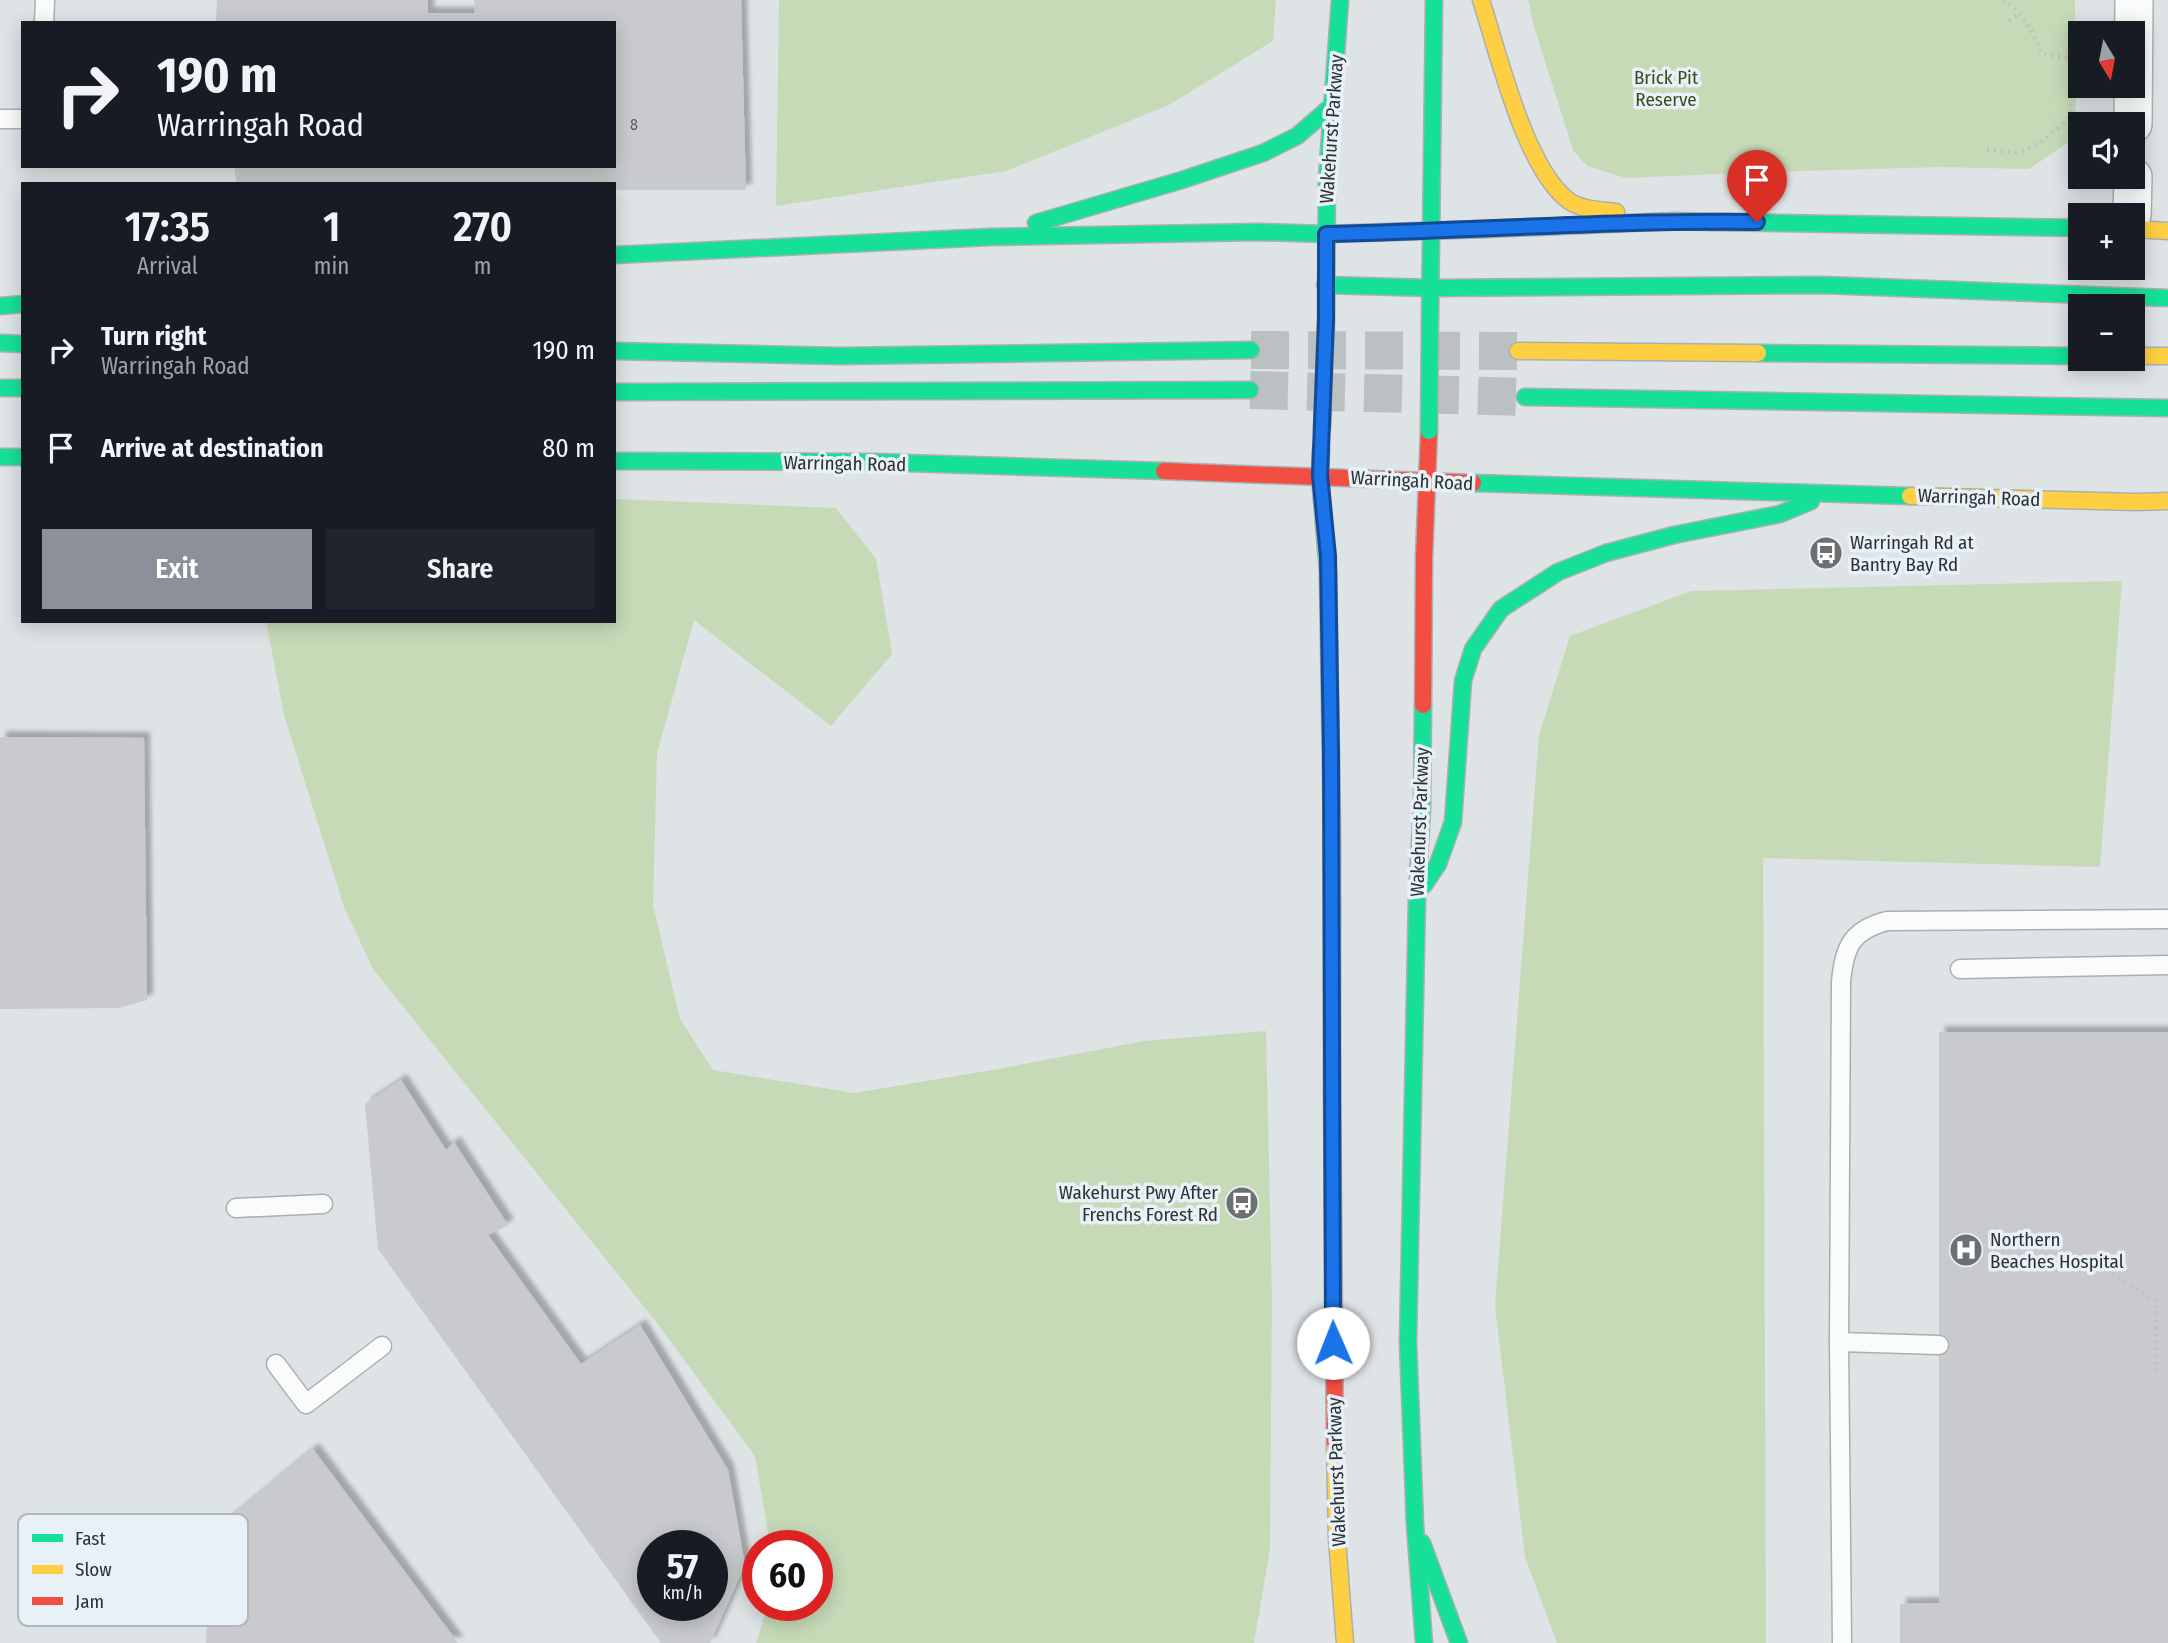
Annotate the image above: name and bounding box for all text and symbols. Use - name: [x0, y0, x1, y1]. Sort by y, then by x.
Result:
- north arrow: [2068, 21, 2146, 98]
- map controls: [2068, 21, 2145, 371]
- text: 190 m: [157, 46, 277, 105]
- icon: right: [42, 49, 133, 140]
- street label: Wakehurst Parkway: [1315, 53, 1348, 204]
- park label: Brick Pit Reserve: [1634, 66, 1699, 111]
- text: Warringah Road: [157, 106, 364, 144]
- button: sound: [2068, 112, 2145, 189]
- house number: 8: [630, 115, 638, 134]
- pin: [1727, 150, 1787, 222]
- icon: arrive: [1738, 161, 1776, 199]
- text: 17:35: [125, 202, 210, 252]
- text: 1: [323, 202, 340, 252]
- text: 270: [453, 202, 512, 252]
- button: +: [2068, 203, 2145, 280]
- text: Arrival: [137, 252, 198, 280]
- text: min: [314, 252, 349, 280]
- text: m: [474, 252, 492, 280]
- button: −: [2068, 294, 2145, 371]
- text: Turn right: [101, 321, 207, 352]
- icon: right: [42, 331, 80, 369]
- text: 190 m: [533, 335, 595, 366]
- text: Warringah Road: [101, 352, 250, 380]
- icon: arrive: [42, 429, 80, 467]
- text: Arrive at destination: [101, 433, 324, 464]
- text: 80 m: [542, 433, 595, 464]
- street label: Warringah Road: [783, 451, 907, 476]
- street label: Warringah Road: [1350, 466, 1474, 495]
- street label: Warringah Road: [1917, 484, 2041, 511]
- button: Exit: [42, 529, 312, 609]
- button: Share: [326, 529, 595, 609]
- place label: Warringah Rd at Bantry Bay Rd: [1850, 531, 1974, 576]
- bus stop icon: Warringah Rd at Bantry Bay Rd: [1807, 534, 1845, 572]
- street label: Wakehurst Parkway: [1405, 746, 1434, 897]
- place label: Wakehurst Pwy After Frenchs Forest Rd: [1059, 1181, 1218, 1226]
- bus stop icon: Wakehurst Pwy After Frenchs Forest Rd: [1223, 1184, 1261, 1222]
- place label: Northern Beaches Hospital: [1990, 1228, 2124, 1273]
- hospital icon: Northern Beaches Hospital: [1947, 1231, 1985, 1269]
- position arrow: [1296, 1306, 1370, 1380]
- street label: Wakehurst Parkway: [1322, 1396, 1351, 1547]
- legend: [18, 1514, 248, 1626]
- text: Fast: [75, 1527, 106, 1550]
- speed limit sign: 60: [742, 1530, 833, 1621]
- text: 57: [667, 1545, 698, 1587]
- text: Slow: [75, 1558, 112, 1581]
- text: km/h: [662, 1582, 703, 1604]
- text: Jam: [75, 1590, 104, 1613]

